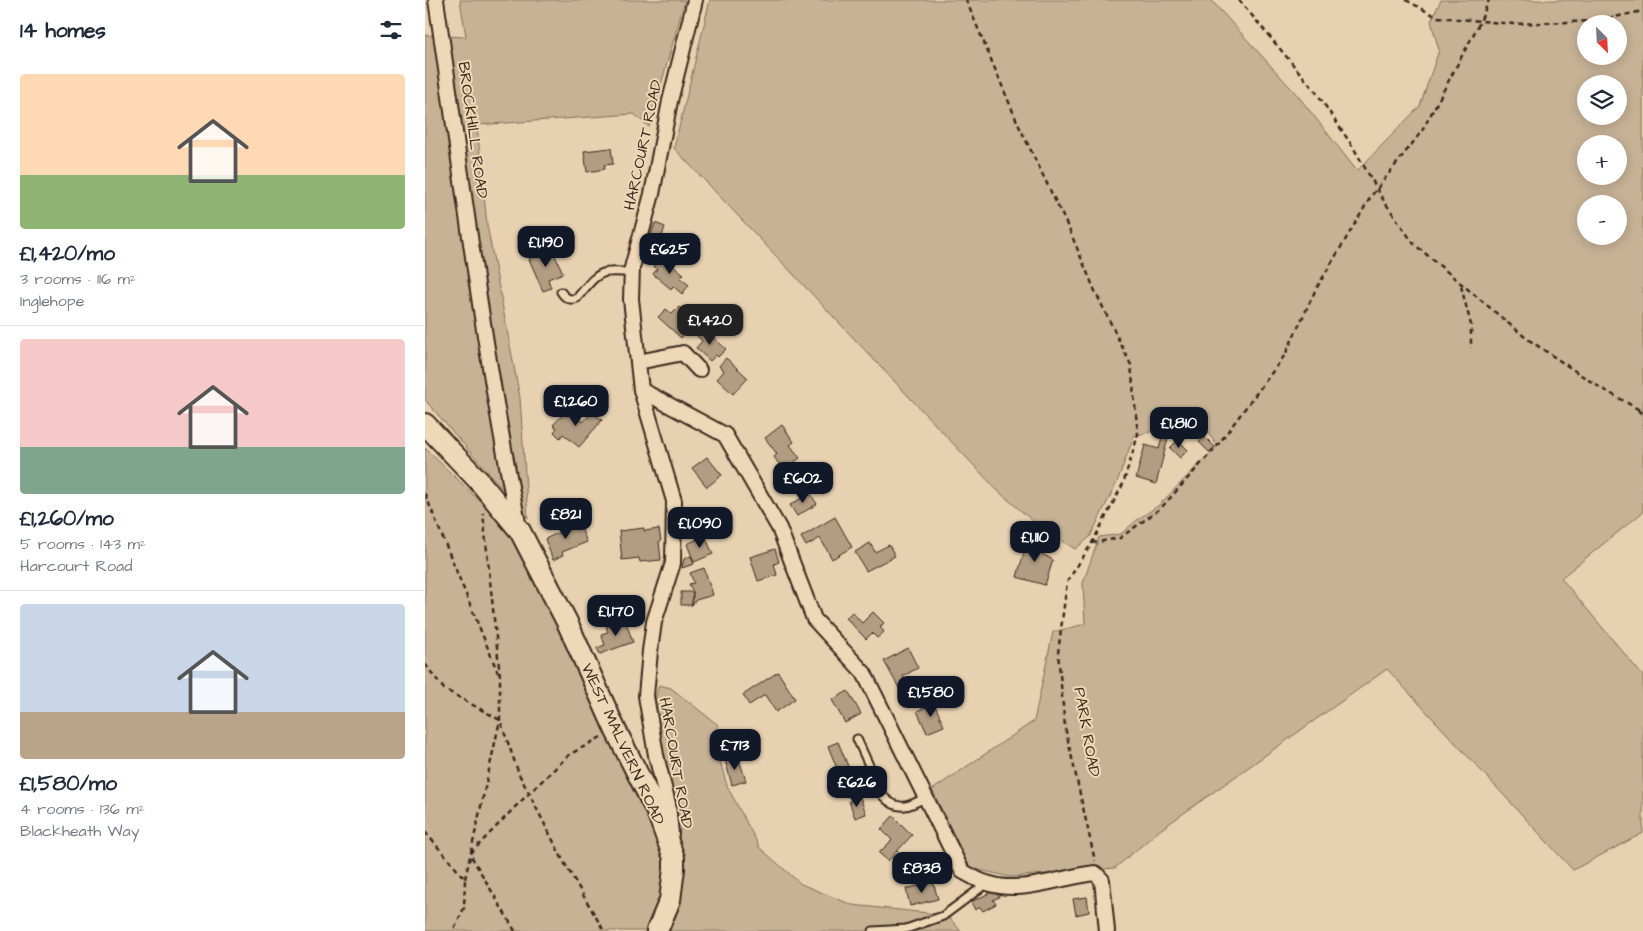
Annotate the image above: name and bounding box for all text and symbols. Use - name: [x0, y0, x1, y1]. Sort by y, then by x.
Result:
- north arrow: [1577, 15, 1627, 65]
- map controls: [1577, 15, 1627, 245]
- text: 14 homes: [20, 16, 106, 45]
- icon: filters: [377, 16, 405, 44]
- street label: BROCKHILL ROAD: [453, 60, 493, 200]
- button: layers: [1577, 75, 1627, 125]
- street label: HARCOURT ROAD: [618, 78, 668, 212]
- icon: home: [168, 106, 258, 196]
- button: +: [1577, 135, 1627, 185]
- button: −: [1577, 195, 1627, 245]
- pin: £1,190: [505, 226, 587, 268]
- text: £1,190: [529, 231, 563, 253]
- pin: £625: [640, 232, 700, 275]
- text: £625: [650, 238, 690, 260]
- text: £1,420/mo: [20, 239, 115, 268]
- text: 3 rooms · 116 m²: [20, 268, 136, 290]
- text: Inglehope: [20, 290, 84, 312]
- pin: £1,420: [669, 304, 751, 346]
- text: £1,420: [688, 309, 732, 331]
- icon: home: [168, 372, 258, 462]
- pin: £1,260: [535, 384, 617, 427]
- text: £1,260: [555, 390, 597, 412]
- pin: £1,810: [1138, 406, 1220, 449]
- text: £1,810: [1161, 412, 1197, 434]
- pin: £602: [773, 462, 833, 504]
- text: £602: [784, 467, 822, 489]
- pin: £821: [536, 498, 596, 540]
- text: £821: [551, 503, 581, 525]
- text: £1,260/mo: [20, 504, 114, 533]
- pin: £1,090: [659, 506, 741, 549]
- text: £1,090: [679, 512, 721, 534]
- pin: £1,110: [994, 520, 1076, 563]
- text: £1,110: [1021, 526, 1049, 548]
- text: 5 rooms · 143 m²: [20, 533, 146, 555]
- text: Harcourt Road: [20, 555, 132, 577]
- pin: £1,170: [575, 594, 657, 637]
- text: £1,170: [598, 600, 634, 622]
- icon: home: [168, 637, 258, 727]
- street label: WEST MALVERN ROAD: [576, 660, 670, 828]
- pin: £1,580: [890, 676, 972, 718]
- text: £1,580: [908, 681, 954, 703]
- street label: PARK ROAD: [1068, 685, 1106, 779]
- street label: HARCOURT ROAD: [654, 696, 698, 830]
- pin: £713: [705, 728, 765, 771]
- text: £713: [721, 734, 749, 756]
- pin: £626: [827, 766, 887, 808]
- text: £1,580/mo: [20, 769, 117, 798]
- text: £626: [838, 771, 876, 793]
- text: 4 rooms · 136 m²: [20, 798, 145, 820]
- text: Blackheath Way: [20, 820, 139, 842]
- pin: £838: [892, 852, 952, 894]
- text: £838: [903, 857, 941, 879]

